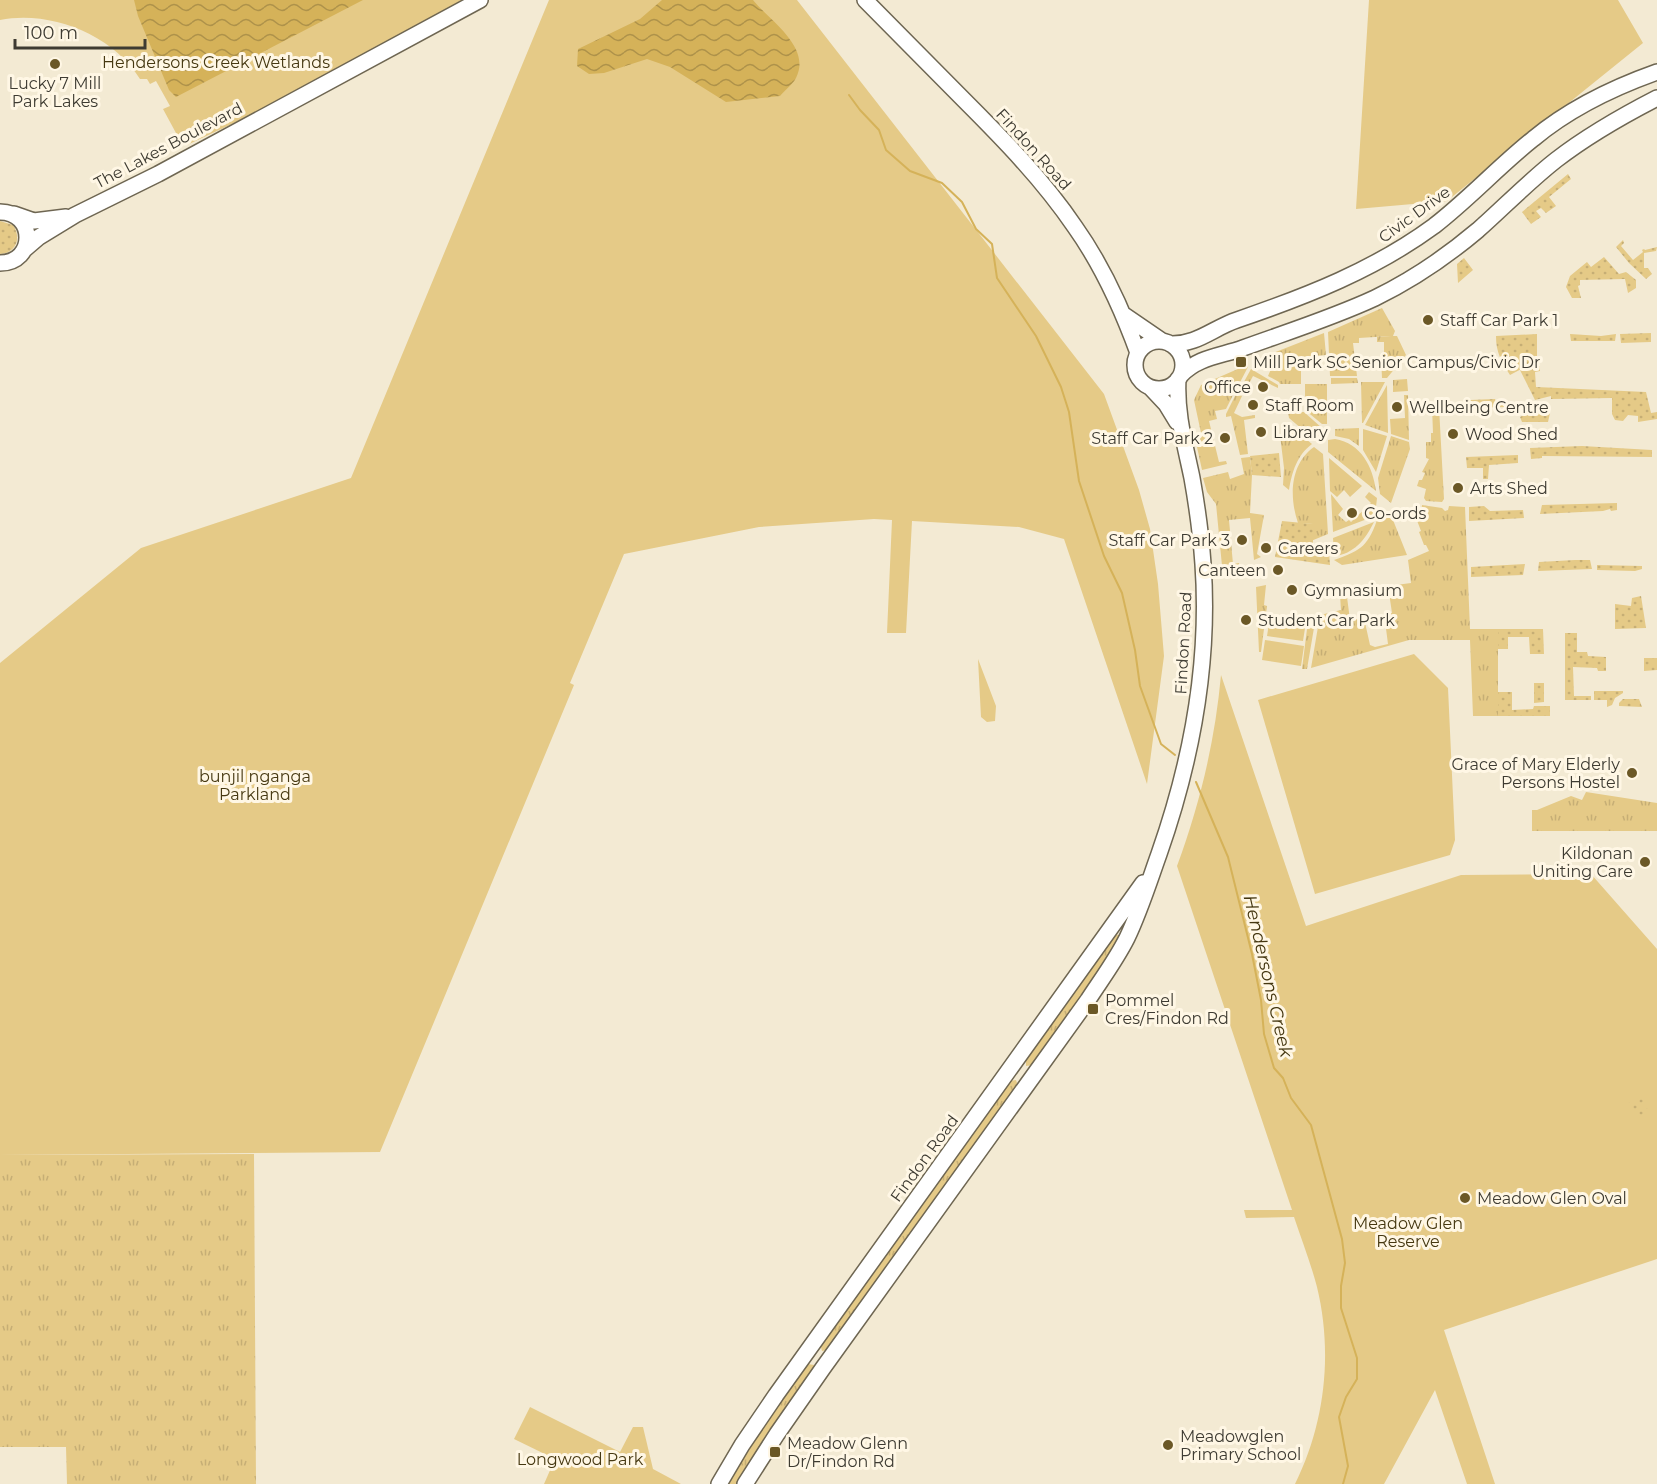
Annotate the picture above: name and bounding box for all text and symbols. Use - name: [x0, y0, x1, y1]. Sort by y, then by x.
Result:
- scale bar: [15, 12, 146, 50]
- text: 100 m: [24, 22, 78, 44]
- park label: Hendersons Creek Wetlands: [102, 53, 330, 72]
- marker: Lucky 7 Mill Park Lakes: [48, 57, 62, 71]
- place label: Lucky 7 Mill Park Lakes: [9, 74, 101, 111]
- street label: The Lakes Boulevard: [91, 98, 246, 193]
- street label: Findon Road: [992, 105, 1075, 194]
- street label: Civic Drive: [1375, 182, 1454, 247]
- place label: Staff Car Park 1: [1440, 311, 1558, 330]
- marker: Staff Car Park 1: [1421, 313, 1435, 327]
- place label: Mill Park SC Senior Campus/Civic Dr: [1253, 353, 1540, 372]
- marker: Mill Park SC Senior Campus/Civic Dr: [1234, 355, 1248, 369]
- place label: Office: [1204, 378, 1251, 397]
- marker: Office: [1256, 380, 1270, 394]
- place label: Staff Room: [1265, 396, 1354, 415]
- marker: Staff Room: [1246, 398, 1260, 412]
- place label: Wellbeing Centre: [1409, 398, 1549, 417]
- marker: Wellbeing Centre: [1390, 400, 1404, 414]
- place label: Library: [1273, 423, 1328, 442]
- marker: Library: [1254, 425, 1268, 439]
- place label: Wood Shed: [1465, 425, 1558, 444]
- marker: Wood Shed: [1446, 427, 1460, 441]
- place label: Staff Car Park 2: [1091, 429, 1213, 448]
- marker: Staff Car Park 2: [1218, 431, 1232, 445]
- place label: Arts Shed: [1470, 479, 1548, 498]
- marker: Arts Shed: [1451, 481, 1465, 495]
- place label: Co-ords: [1364, 504, 1427, 523]
- marker: Co-ords: [1345, 506, 1359, 520]
- place label: Staff Car Park 3: [1108, 531, 1230, 550]
- marker: Staff Car Park 3: [1235, 533, 1249, 547]
- place label: Careers: [1278, 539, 1339, 558]
- marker: Careers: [1259, 541, 1273, 555]
- place label: Canteen: [1198, 561, 1266, 580]
- marker: Canteen: [1271, 563, 1285, 577]
- place label: Gymnasium: [1304, 581, 1402, 600]
- marker: Gymnasium: [1285, 583, 1299, 597]
- street label: Findon Road: [1171, 591, 1196, 695]
- place label: Student Car Park: [1258, 611, 1395, 630]
- marker: Student Car Park: [1239, 613, 1253, 627]
- place label: Grace of Mary Elderly Persons Hostel: [1451, 755, 1620, 792]
- marker: Grace of Mary Elderly Persons Hostel: [1625, 766, 1639, 780]
- park label: bunjil nganga Parkland: [199, 767, 311, 804]
- place label: Kildonan Uniting Care: [1532, 844, 1633, 881]
- marker: Kildonan Uniting Care: [1638, 855, 1652, 869]
- water label: Hendersons Creek: [1239, 893, 1298, 1061]
- place label: Pommel Cres/Findon Rd: [1105, 991, 1229, 1028]
- marker: Pommel Cres/Findon Rd: [1086, 1002, 1100, 1016]
- street label: Findon Road: [886, 1111, 962, 1206]
- place label: Meadow Glen Oval: [1477, 1189, 1627, 1208]
- marker: Meadow Glen Oval: [1458, 1191, 1472, 1205]
- park label: Meadow Glen Reserve: [1353, 1214, 1463, 1251]
- place label: Meadowglen Primary School: [1180, 1427, 1301, 1464]
- place label: Meadow Glenn Dr/Findon Rd: [787, 1434, 908, 1471]
- marker: Meadowglen Primary School: [1161, 1438, 1175, 1452]
- marker: Meadow Glenn Dr/Findon Rd: [768, 1445, 782, 1459]
- park label: Longwood Park: [517, 1450, 644, 1469]

